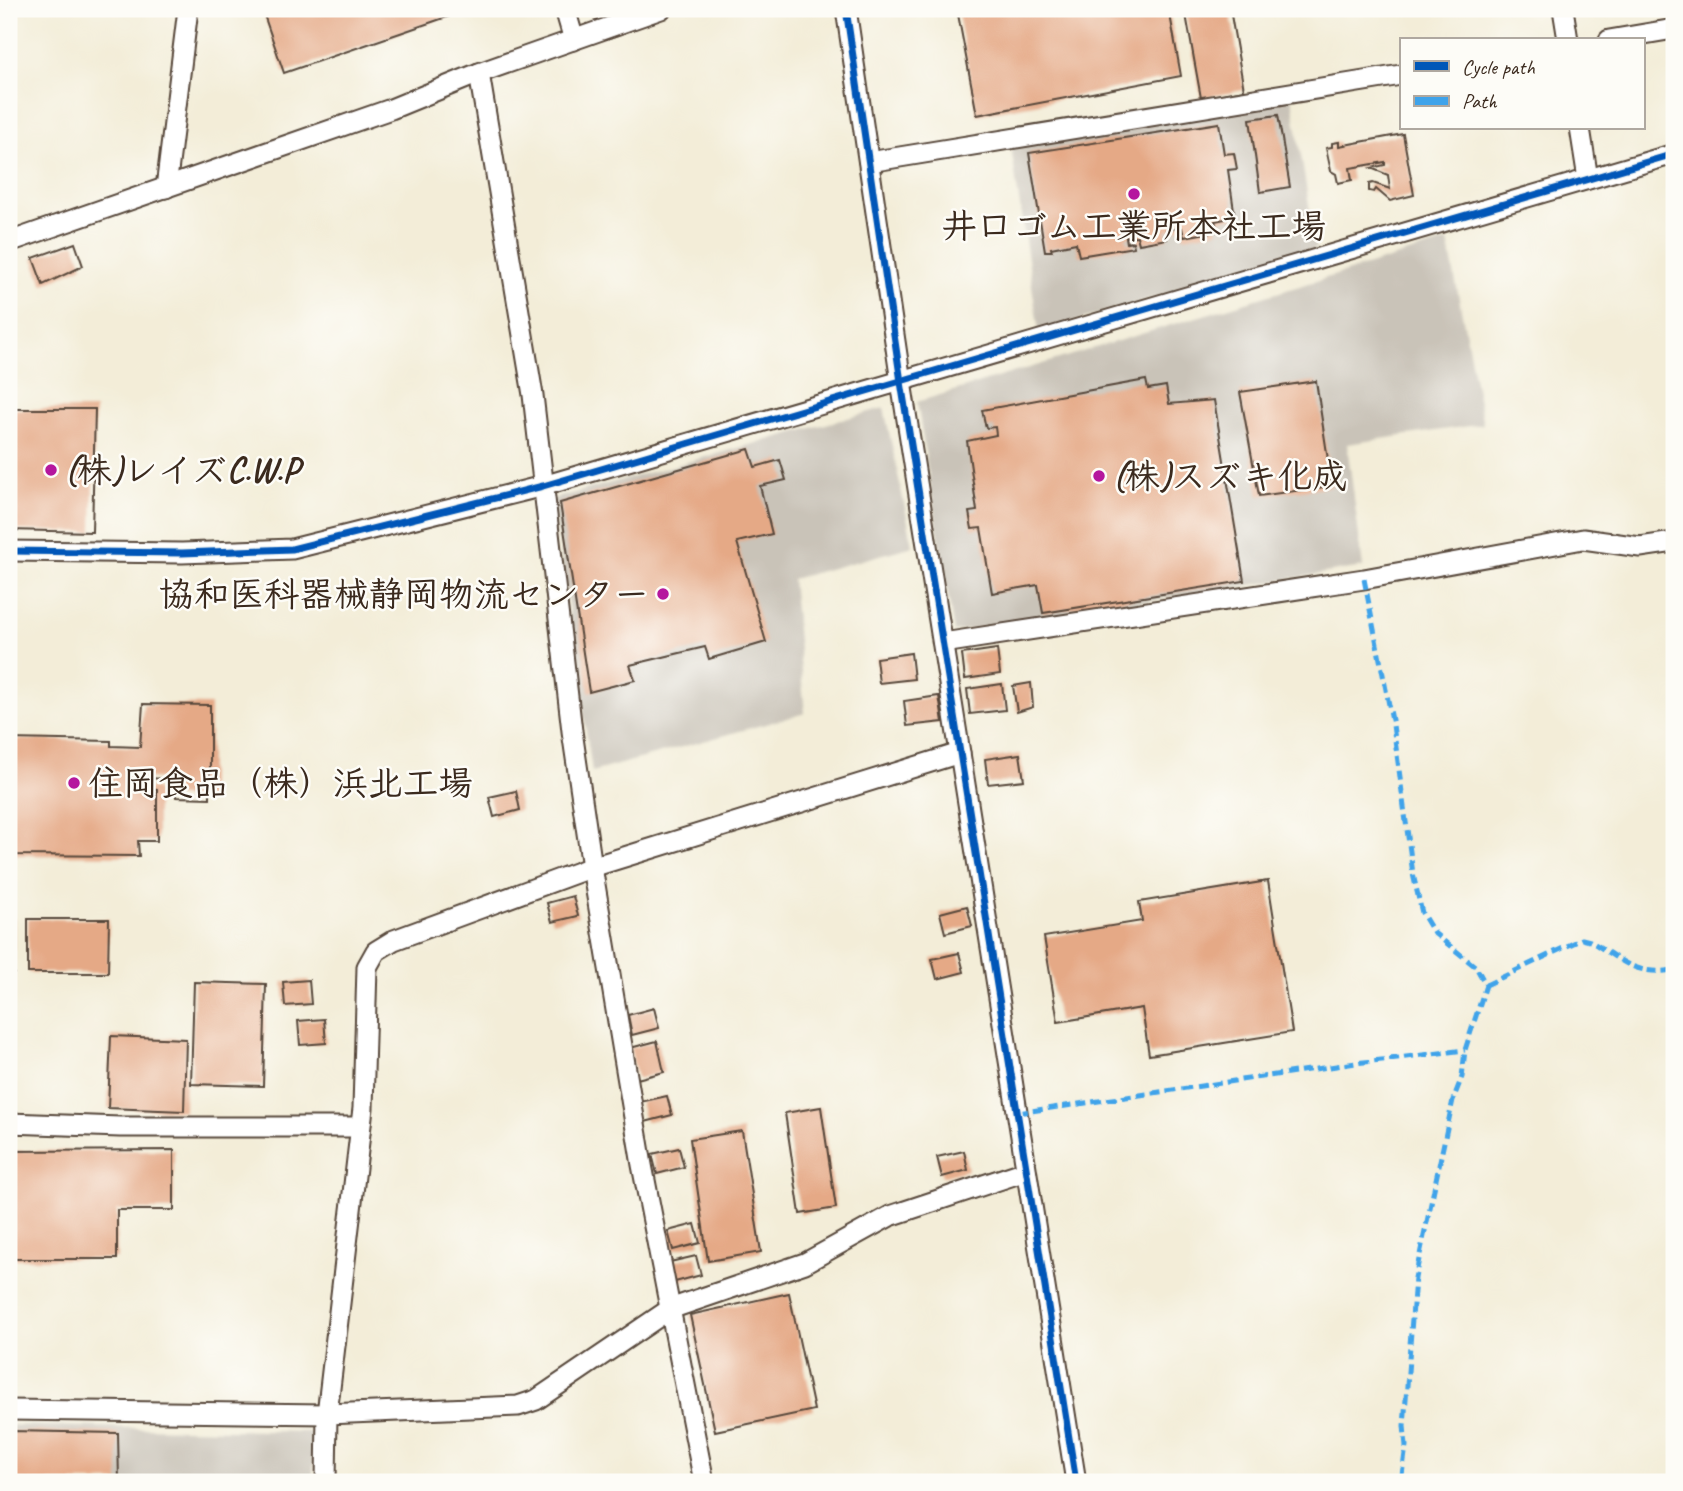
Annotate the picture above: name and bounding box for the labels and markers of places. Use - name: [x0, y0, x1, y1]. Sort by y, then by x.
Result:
- marker: 井口ゴム工業所本社工場: [1126, 186, 1142, 202]
- place label: 井口ゴム工業所本社工場: [942, 204, 1326, 249]
- place label: (株)レイズC.W.P: [65, 448, 304, 493]
- place label: (株)スズキ化成: [1113, 454, 1348, 499]
- marker: (株)レイズC.W.P: [43, 462, 59, 478]
- marker: (株)スズキ化成: [1091, 468, 1107, 484]
- place label: 協和医科器械静岡物流センター: [159, 572, 649, 617]
- marker: 協和医科器械静岡物流センター: [655, 586, 671, 602]
- place label: 住岡食品（株）浜北工場: [88, 761, 473, 806]
- marker: 住岡食品（株）浜北工場: [66, 775, 82, 791]

